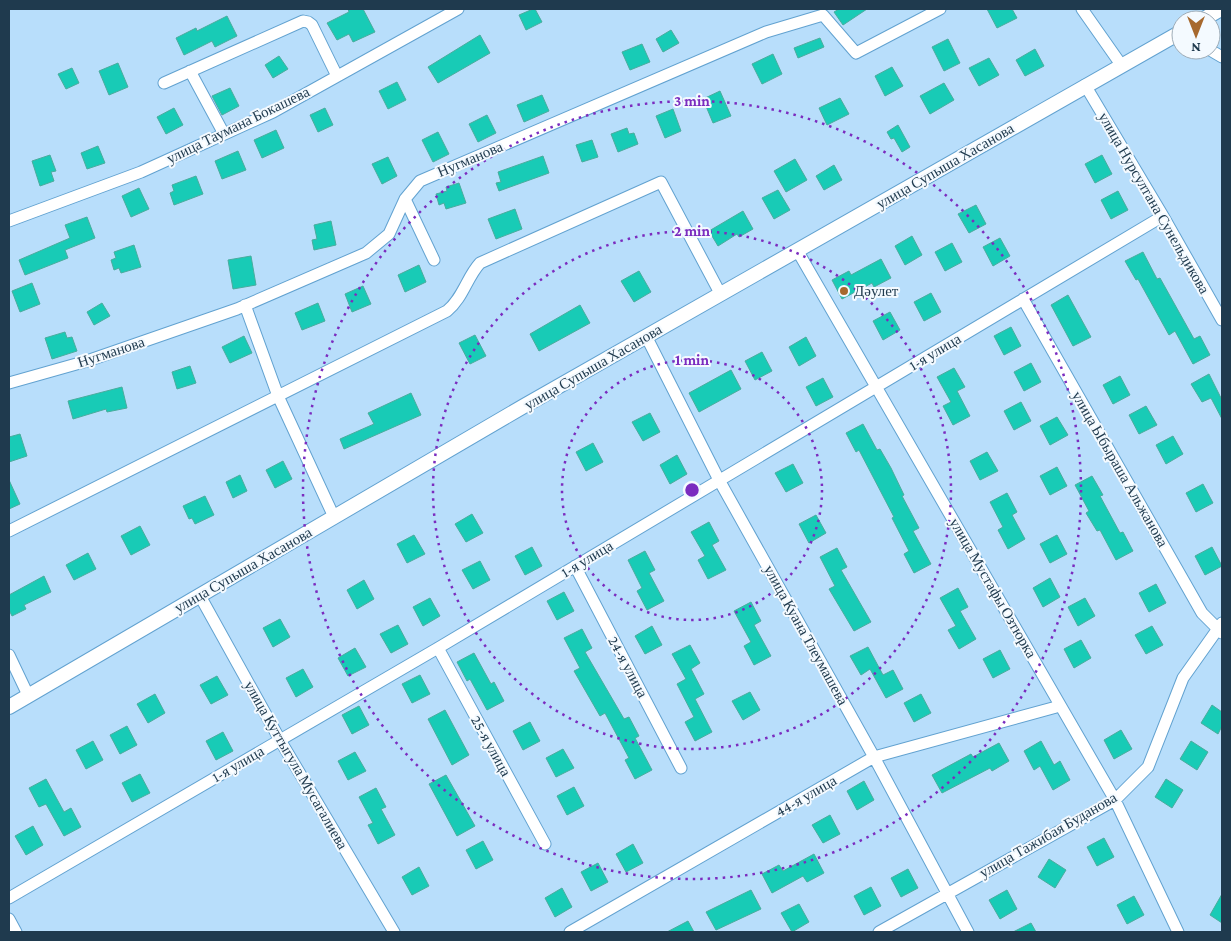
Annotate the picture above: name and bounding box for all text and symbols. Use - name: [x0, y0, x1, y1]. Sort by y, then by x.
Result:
- north arrow: [1171, 10, 1221, 60]
- text: N: [1191, 40, 1201, 56]
- street label: улица Таумана Бокашева: [164, 83, 312, 167]
- text: 3 min: [674, 93, 710, 109]
- street label: улица Нурсултана Сунельдикова: [1095, 109, 1213, 297]
- street label: улица Супыша Хасанова: [873, 120, 1017, 212]
- street label: Нугманова: [435, 138, 505, 180]
- text: 2 min: [674, 223, 710, 239]
- place label: Дәулет: [854, 283, 899, 299]
- marker: Дәулет: [838, 285, 850, 297]
- street label: улица Супыша Хасанова: [521, 321, 665, 413]
- street label: 1-я улица: [906, 330, 964, 374]
- street label: Нугманова: [76, 334, 147, 370]
- text: 1 min: [675, 352, 709, 368]
- street label: улица Ыбыраша Альжанова: [1069, 388, 1171, 550]
- centre of rings: [683, 481, 701, 499]
- street label: улица Мустафы Озтюрка: [946, 515, 1040, 661]
- street label: улица Супыша Хасанова: [171, 524, 315, 616]
- street label: 1-я улица: [558, 537, 616, 581]
- street label: улица Куана Тлеумашева: [761, 562, 851, 708]
- street label: 24-я улица: [605, 634, 651, 701]
- street label: улица Куттыгула Мусагалиева: [241, 678, 351, 852]
- street label: 25-я улица: [468, 713, 514, 779]
- street label: 1-я улица: [209, 743, 267, 785]
- street label: 44-я улица: [773, 772, 840, 820]
- street label: улица Тажибая Буданова: [977, 789, 1120, 881]

